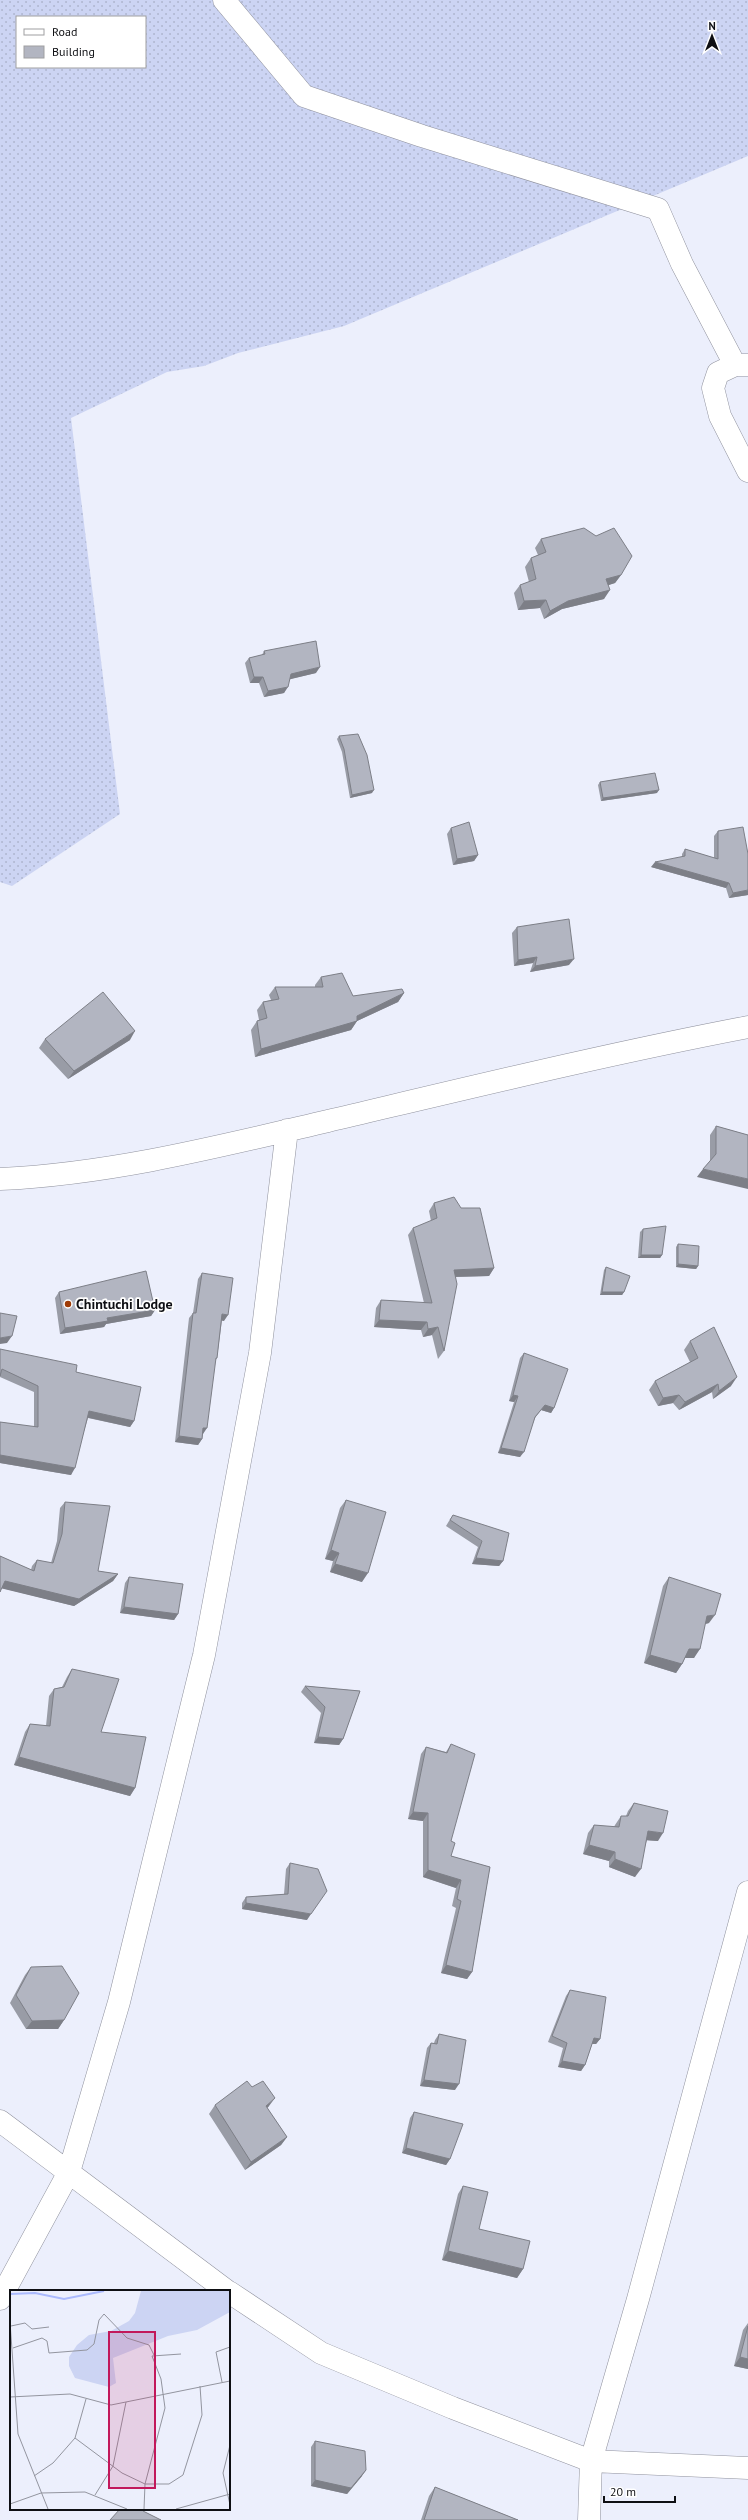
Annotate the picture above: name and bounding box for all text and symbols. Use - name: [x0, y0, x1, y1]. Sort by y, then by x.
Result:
- legend: [16, 16, 146, 68]
- north arrow: [692, 16, 732, 56]
- text: N: [708, 19, 716, 33]
- text: Road: [52, 24, 77, 39]
- text: Building: [52, 44, 95, 59]
- place label: Chintuchi Lodge: [76, 1295, 173, 1313]
- marker: Chintuchi Lodge: [63, 1299, 73, 1309]
- inset map: [10, 2290, 230, 2510]
- scale bar: [604, 2478, 675, 2504]
- text: 20 m: [610, 2484, 636, 2499]

